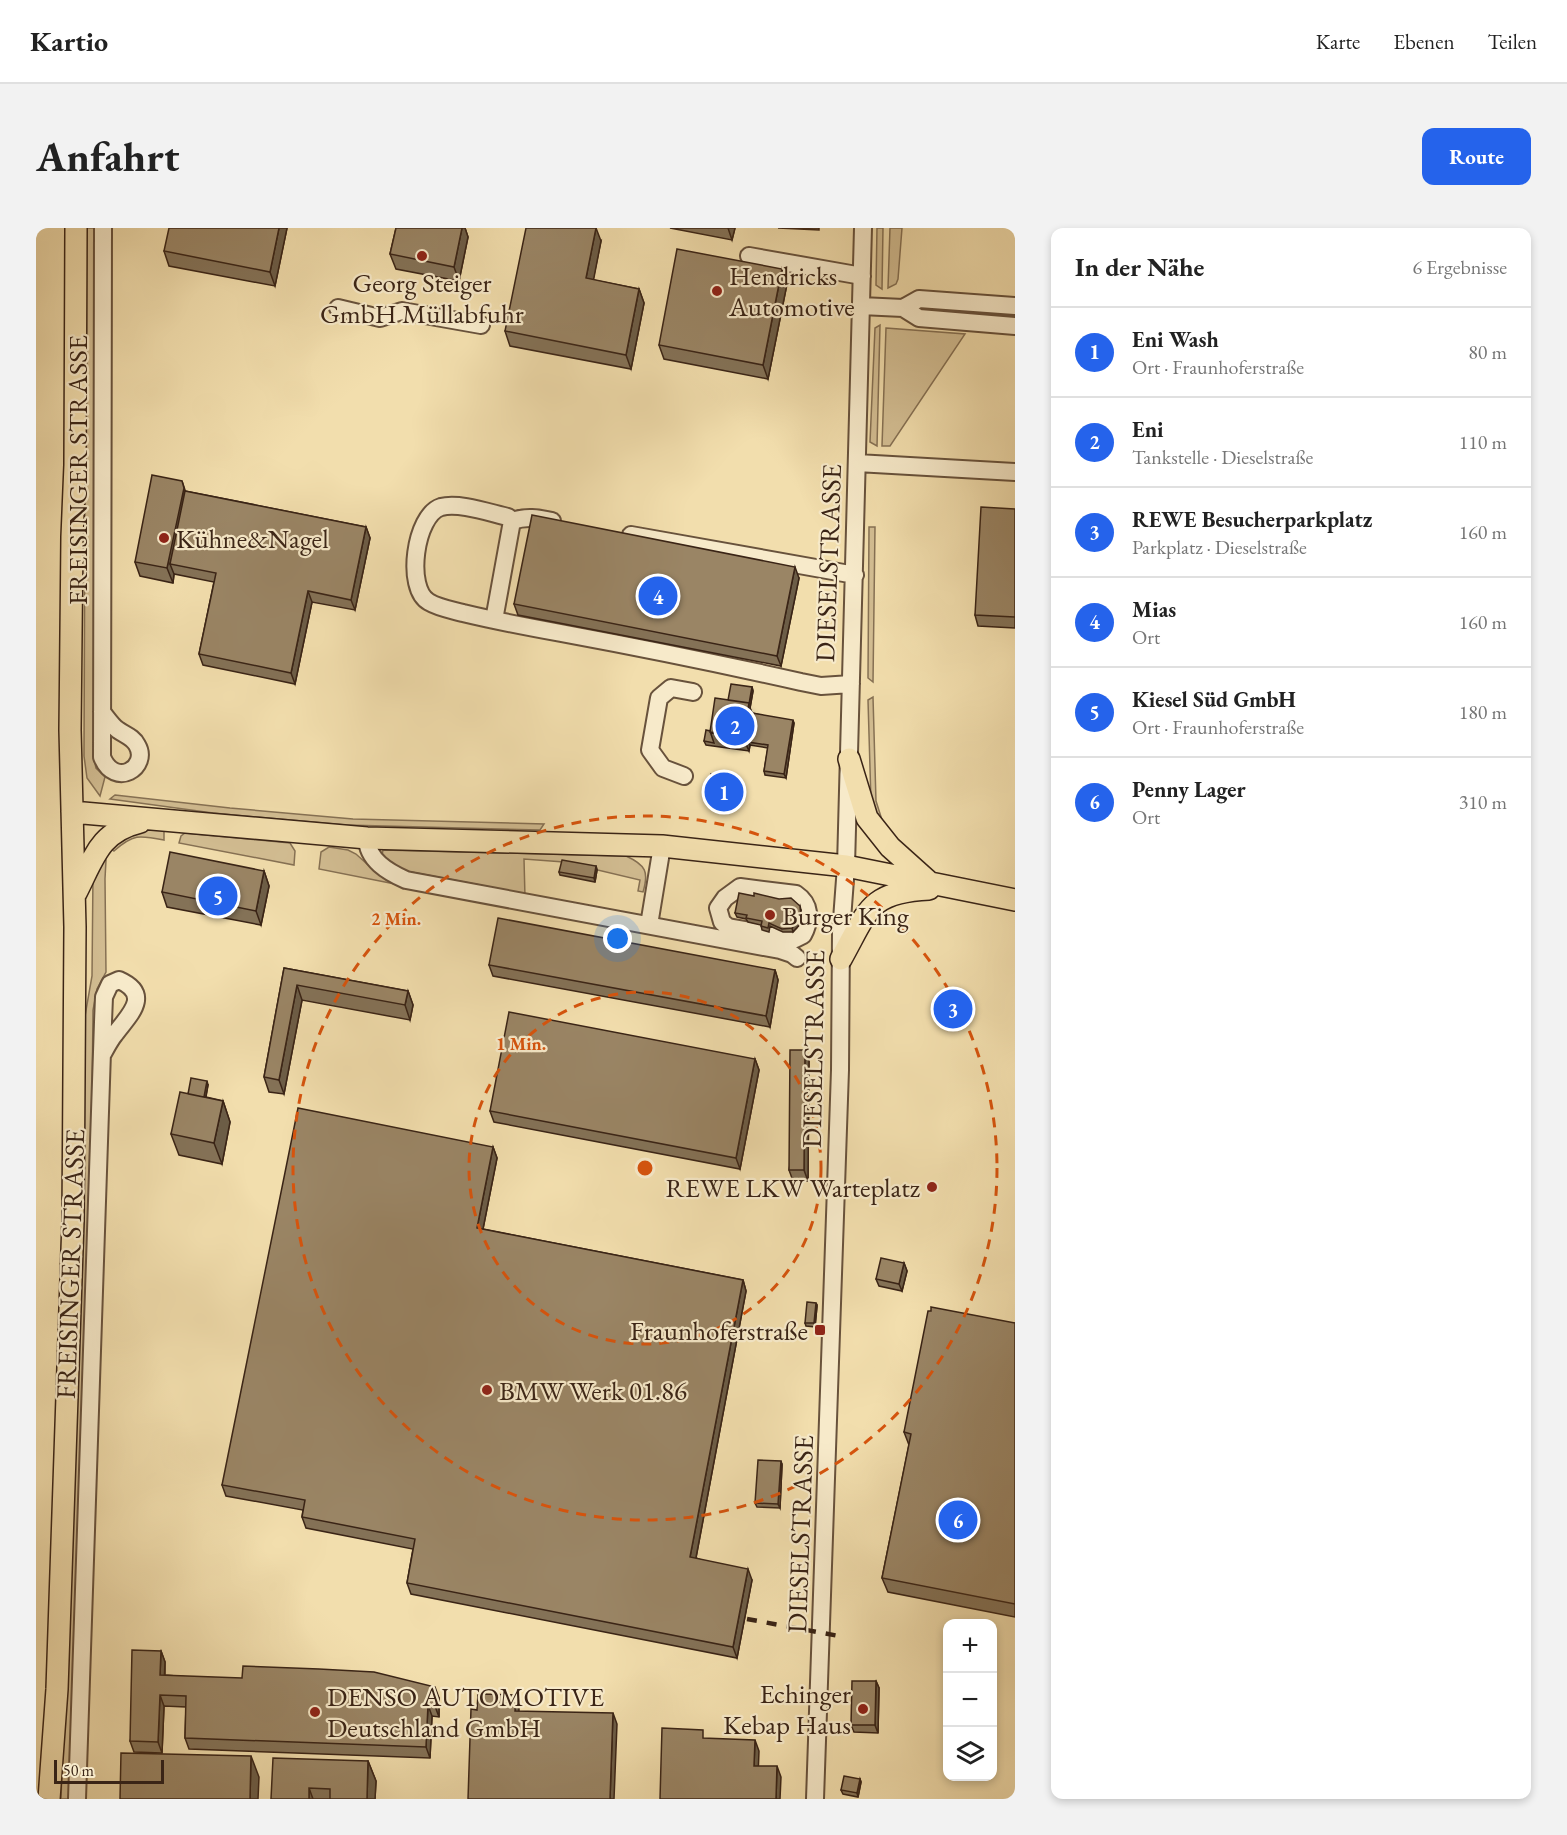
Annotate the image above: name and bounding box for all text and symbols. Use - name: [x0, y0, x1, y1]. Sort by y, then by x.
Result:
- text: Kartio: [30, 23, 108, 59]
- text: Karte: [1316, 28, 1360, 55]
- text: Ebenen: [1393, 28, 1454, 55]
- text: Teilen: [1487, 28, 1537, 55]
- button: Route: [1422, 128, 1531, 185]
- text: Anfahrt: [36, 129, 179, 184]
- marker: Georg Steiger GmbH Müllabfuhr: [415, 249, 429, 263]
- text: In der Nähe: [1075, 250, 1204, 284]
- text: 6 Ergebnisse: [1412, 254, 1507, 280]
- place label: Hendricks Automotive: [728, 258, 855, 324]
- place label: Georg Steiger GmbH Müllabfuhr: [320, 265, 524, 331]
- marker: Hendricks Automotive: [710, 284, 724, 298]
- text: Eni Wash: [1132, 325, 1219, 354]
- street label: FREISINGER STRASSE: [60, 335, 95, 605]
- text: 1: [1089, 339, 1100, 365]
- text: 80 m: [1468, 339, 1507, 365]
- text: Ort · Fraunhoferstraße: [1132, 354, 1304, 380]
- text: Eni: [1132, 415, 1164, 444]
- text: 2: [1089, 429, 1100, 455]
- text: 110 m: [1459, 429, 1507, 455]
- text: Tankstelle · Dieselstraße: [1132, 444, 1313, 470]
- street label: DIESELSTRASSE: [807, 463, 849, 663]
- text: REWE Besucherparkplatz: [1132, 505, 1372, 534]
- text: 3: [1089, 519, 1100, 545]
- text: 160 m: [1459, 519, 1507, 545]
- place label: Kühne&Nagel: [176, 521, 329, 556]
- marker: Kühne&Nagel: [157, 531, 171, 545]
- text: Parkplatz · Dieselstraße: [1132, 534, 1307, 560]
- pin: 4: [638, 574, 678, 619]
- text: Mias: [1132, 595, 1176, 624]
- text: 4: [1089, 609, 1100, 635]
- text: 160 m: [1459, 609, 1507, 635]
- text: Ort: [1132, 624, 1160, 650]
- text: Kiesel Süd GmbH: [1132, 685, 1296, 714]
- text: 5: [1089, 699, 1100, 725]
- text: 180 m: [1459, 699, 1507, 725]
- pin: 2: [716, 704, 754, 748]
- text: Ort · Fraunhoferstraße: [1132, 714, 1304, 740]
- pin: 1: [704, 770, 744, 814]
- text: Penny Lager: [1132, 775, 1246, 804]
- text: 6: [1089, 789, 1100, 815]
- text: 310 m: [1459, 789, 1507, 815]
- text: Ort: [1132, 804, 1160, 830]
- pin: 5: [198, 874, 237, 918]
- place label: Burger King: [782, 898, 909, 933]
- text: 2 Min.: [371, 907, 421, 930]
- marker: Burger King: [763, 908, 777, 922]
- your location: [603, 924, 632, 953]
- street label: DIESELSTRASSE: [794, 950, 832, 1148]
- pin: 3: [934, 986, 972, 1032]
- text: 1 Min.: [496, 1032, 546, 1055]
- street label: FREISINGER STRASSE: [48, 1128, 92, 1400]
- centre of rings: [635, 1158, 655, 1178]
- place label: REWE LKW Warteplatz: [666, 1170, 921, 1205]
- marker: REWE LKW Warteplatz: [925, 1180, 939, 1194]
- place label: Fraunhoferstraße: [630, 1313, 808, 1348]
- marker: Fraunhoferstraße: [813, 1323, 827, 1337]
- place label: BMW Werk 01.86: [499, 1373, 687, 1408]
- marker: BMW Werk 01.86: [480, 1383, 494, 1397]
- street label: DIESELSTRASSE: [779, 1434, 821, 1634]
- pin: 6: [938, 1498, 978, 1542]
- map controls: [943, 1619, 997, 1781]
- button: +: [943, 1619, 997, 1673]
- button: −: [943, 1673, 997, 1727]
- place label: Echinger Kebap Haus: [723, 1676, 851, 1742]
- place label: DENSO AUTOMOTIVE Deutschland GmbH: [327, 1679, 604, 1745]
- marker: Echinger Kebap Haus: [856, 1702, 870, 1716]
- marker: DENSO AUTOMOTIVE Deutschland GmbH: [308, 1705, 322, 1719]
- button: layers: [943, 1727, 997, 1781]
- scale bar: [54, 1757, 164, 1784]
- text: 50 m: [63, 1760, 94, 1781]

